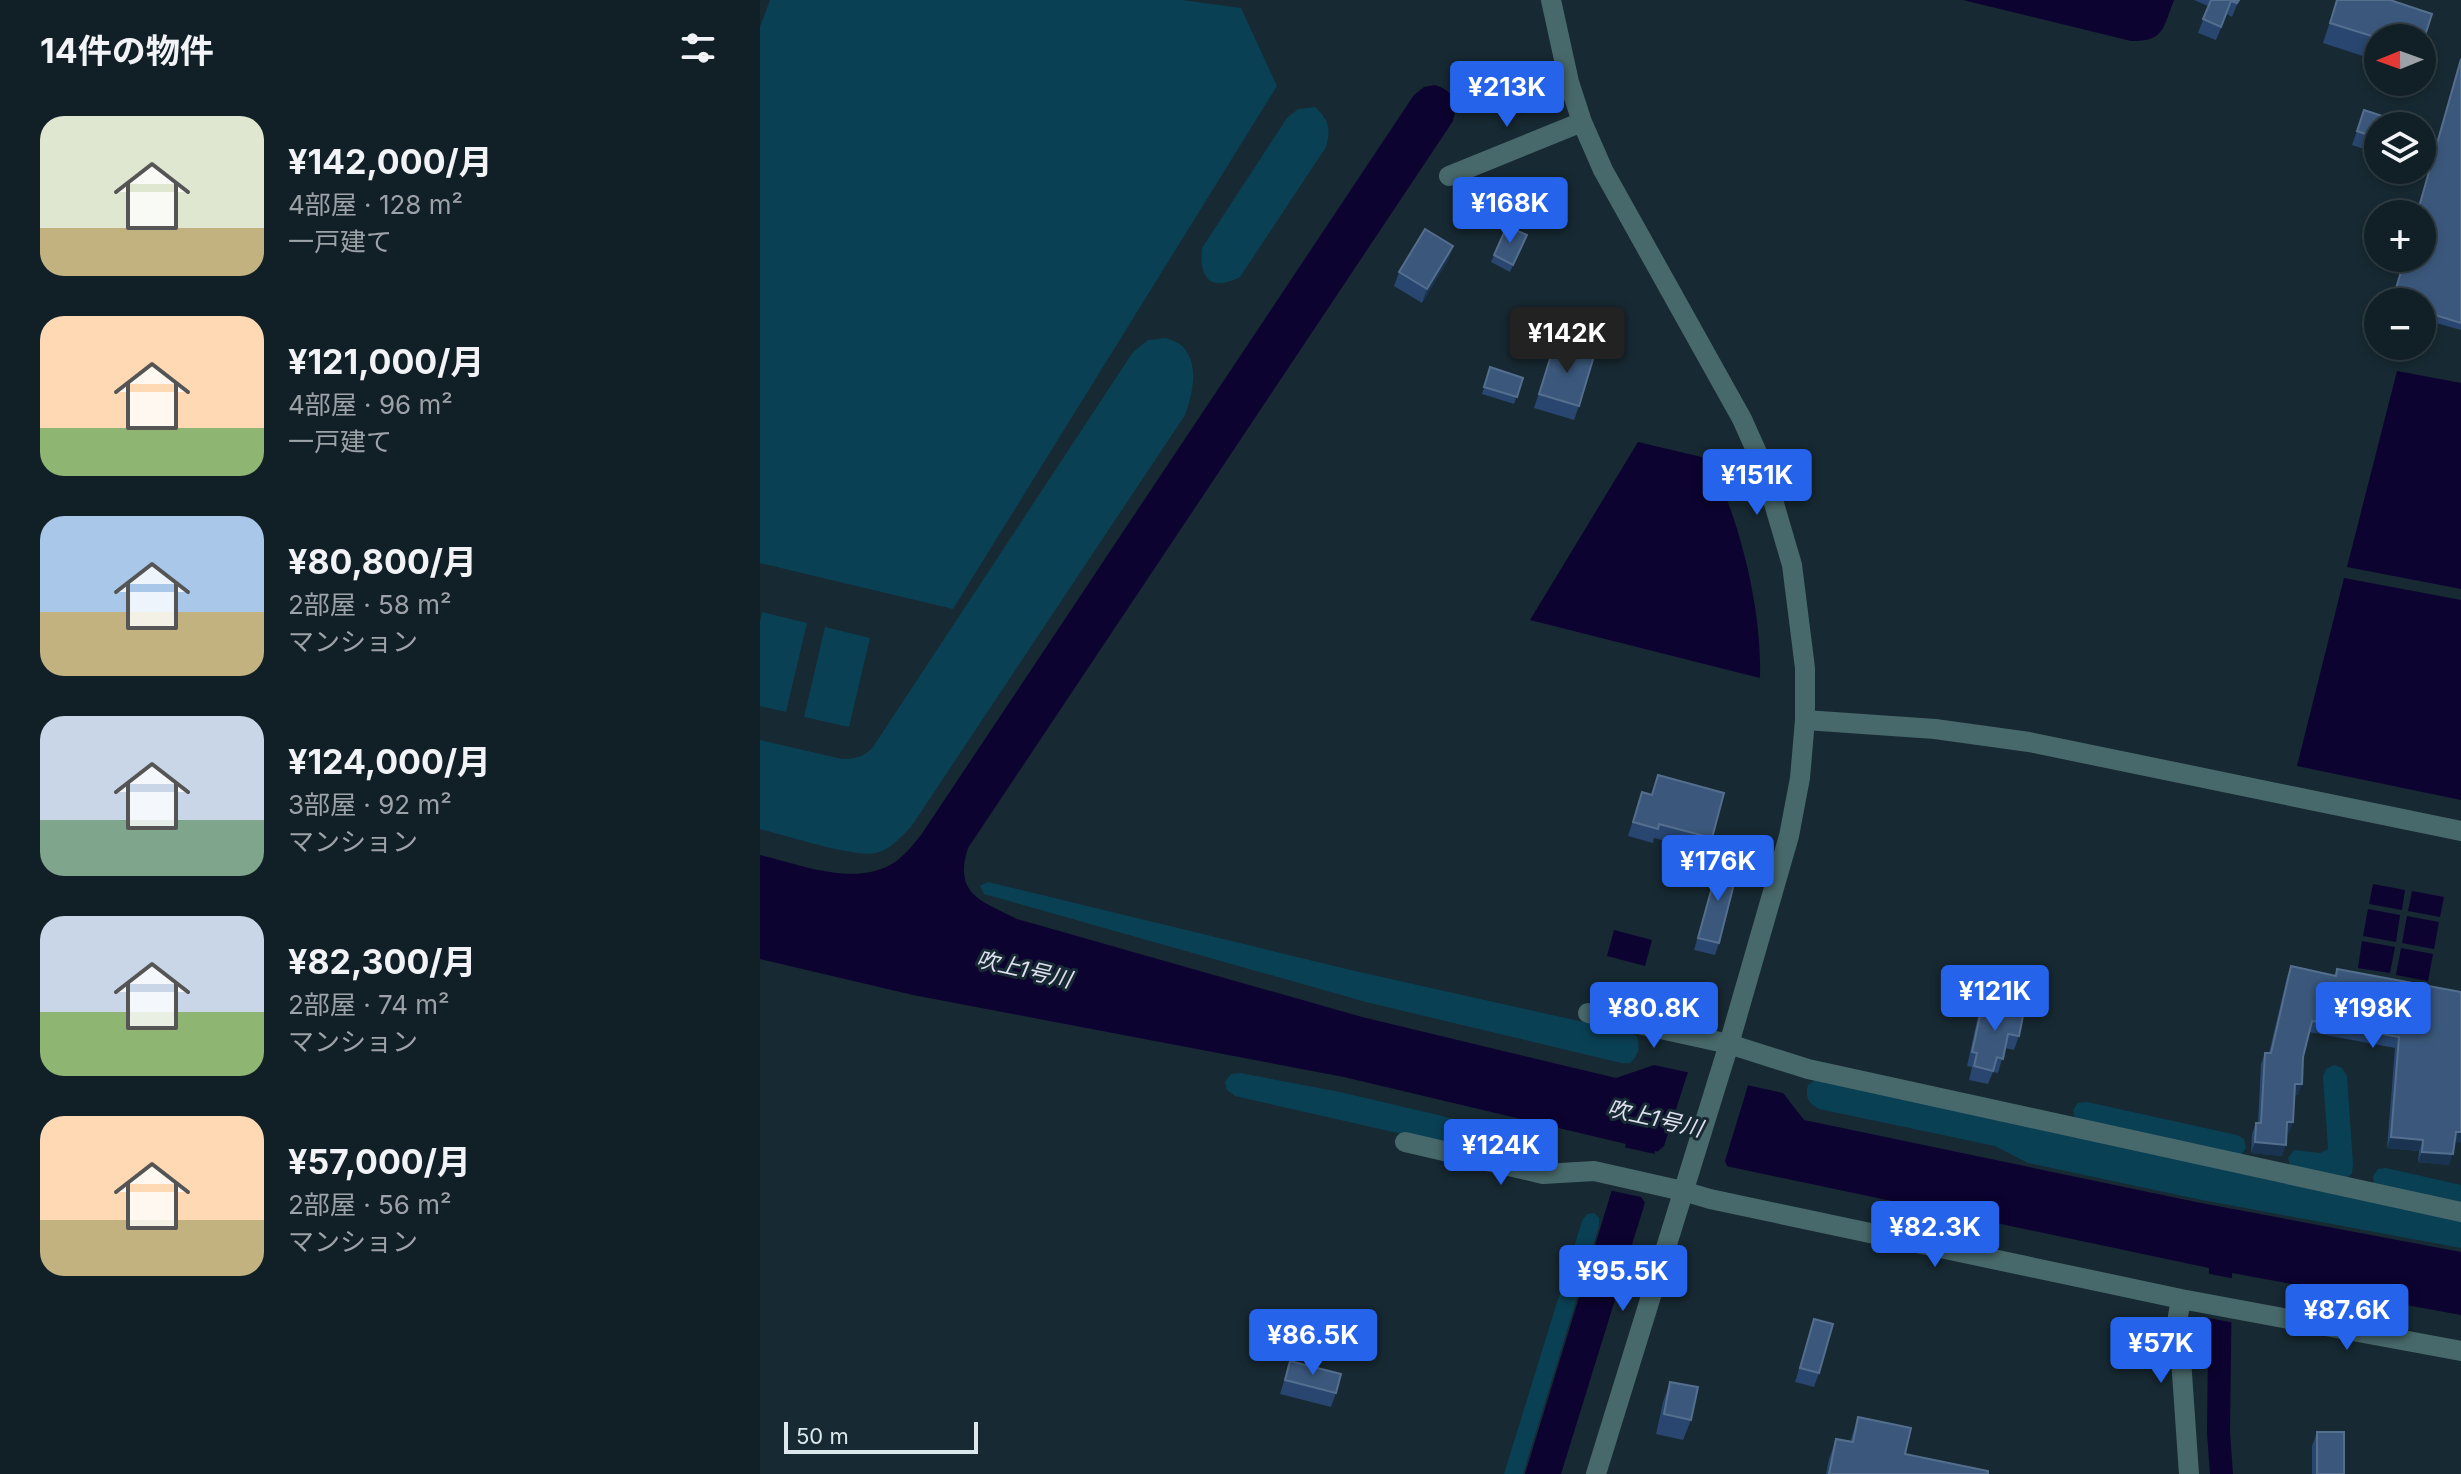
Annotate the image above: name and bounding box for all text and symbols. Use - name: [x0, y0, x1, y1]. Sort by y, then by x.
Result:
- north arrow: [2364, 24, 2436, 96]
- map controls: [2364, 24, 2436, 360]
- icon: filters: [676, 26, 720, 70]
- text: 14件の物件: [40, 30, 214, 71]
- pin: ¥213K: [1451, 61, 1563, 129]
- text: ¥213K: [1468, 71, 1546, 102]
- button: layers: [2364, 112, 2436, 184]
- text: ¥142,000/月: [288, 141, 493, 182]
- icon: home: [104, 148, 200, 244]
- pin: ¥168K: [1454, 177, 1566, 245]
- text: ¥168K: [1471, 187, 1549, 218]
- text: 4部屋 · 128 m²: [288, 189, 463, 220]
- button: +: [2364, 200, 2436, 272]
- text: 一戸建て: [288, 226, 392, 257]
- button: −: [2364, 288, 2436, 360]
- pin: ¥142K: [1511, 307, 1623, 375]
- text: ¥142K: [1528, 317, 1606, 348]
- text: ¥121,000/月: [288, 341, 484, 382]
- icon: home: [104, 348, 200, 444]
- text: 4部屋 · 96 m²: [288, 389, 453, 420]
- text: 一戸建て: [288, 426, 392, 457]
- pin: ¥151K: [1701, 449, 1813, 517]
- text: ¥151K: [1721, 459, 1793, 490]
- text: ¥80,800/月: [288, 541, 477, 582]
- icon: home: [104, 548, 200, 644]
- text: 2部屋 · 58 m²: [288, 589, 451, 620]
- text: マンション: [288, 626, 418, 657]
- text: ¥124,000/月: [288, 741, 491, 782]
- icon: home: [104, 748, 200, 844]
- text: 3部屋 · 92 m²: [288, 789, 452, 820]
- text: マンション: [288, 826, 418, 857]
- pin: ¥176K: [1662, 835, 1774, 903]
- text: ¥176K: [1680, 845, 1756, 876]
- text: ¥82,300/月: [288, 941, 477, 982]
- water label: 吹上1号川: [974, 945, 1076, 993]
- icon: home: [104, 948, 200, 1044]
- pin: ¥121K: [1939, 965, 2051, 1033]
- text: ¥121K: [1959, 975, 2031, 1006]
- pin: ¥80.8K: [1589, 982, 1719, 1050]
- pin: ¥198K: [2317, 982, 2429, 1050]
- text: 2部屋 · 74 m²: [288, 989, 450, 1020]
- text: ¥80.8K: [1608, 992, 1700, 1023]
- text: ¥198K: [2334, 992, 2412, 1023]
- text: マンション: [288, 1026, 418, 1057]
- water label: 吹上1号川: [1605, 1094, 1707, 1142]
- pin: ¥124K: [1445, 1119, 1557, 1187]
- text: ¥124K: [1462, 1129, 1540, 1160]
- text: ¥57,000/月: [288, 1141, 471, 1182]
- icon: home: [104, 1148, 200, 1244]
- text: 2部屋 · 56 m²: [288, 1189, 451, 1220]
- pin: ¥82.3K: [1870, 1201, 2000, 1269]
- text: ¥82.3K: [1889, 1211, 1981, 1242]
- text: マンション: [288, 1226, 418, 1257]
- pin: ¥95.5K: [1558, 1245, 1688, 1313]
- text: ¥95.5K: [1577, 1255, 1669, 1286]
- pin: ¥87.6K: [2282, 1284, 2412, 1352]
- text: ¥87.6K: [2303, 1294, 2391, 1325]
- pin: ¥86.5K: [1248, 1309, 1378, 1377]
- pin: ¥57K: [2114, 1317, 2208, 1385]
- text: ¥86.5K: [1267, 1319, 1359, 1350]
- text: ¥57K: [2128, 1327, 2194, 1358]
- scale bar: [784, 1418, 978, 1454]
- text: 50 m: [796, 1423, 849, 1449]

